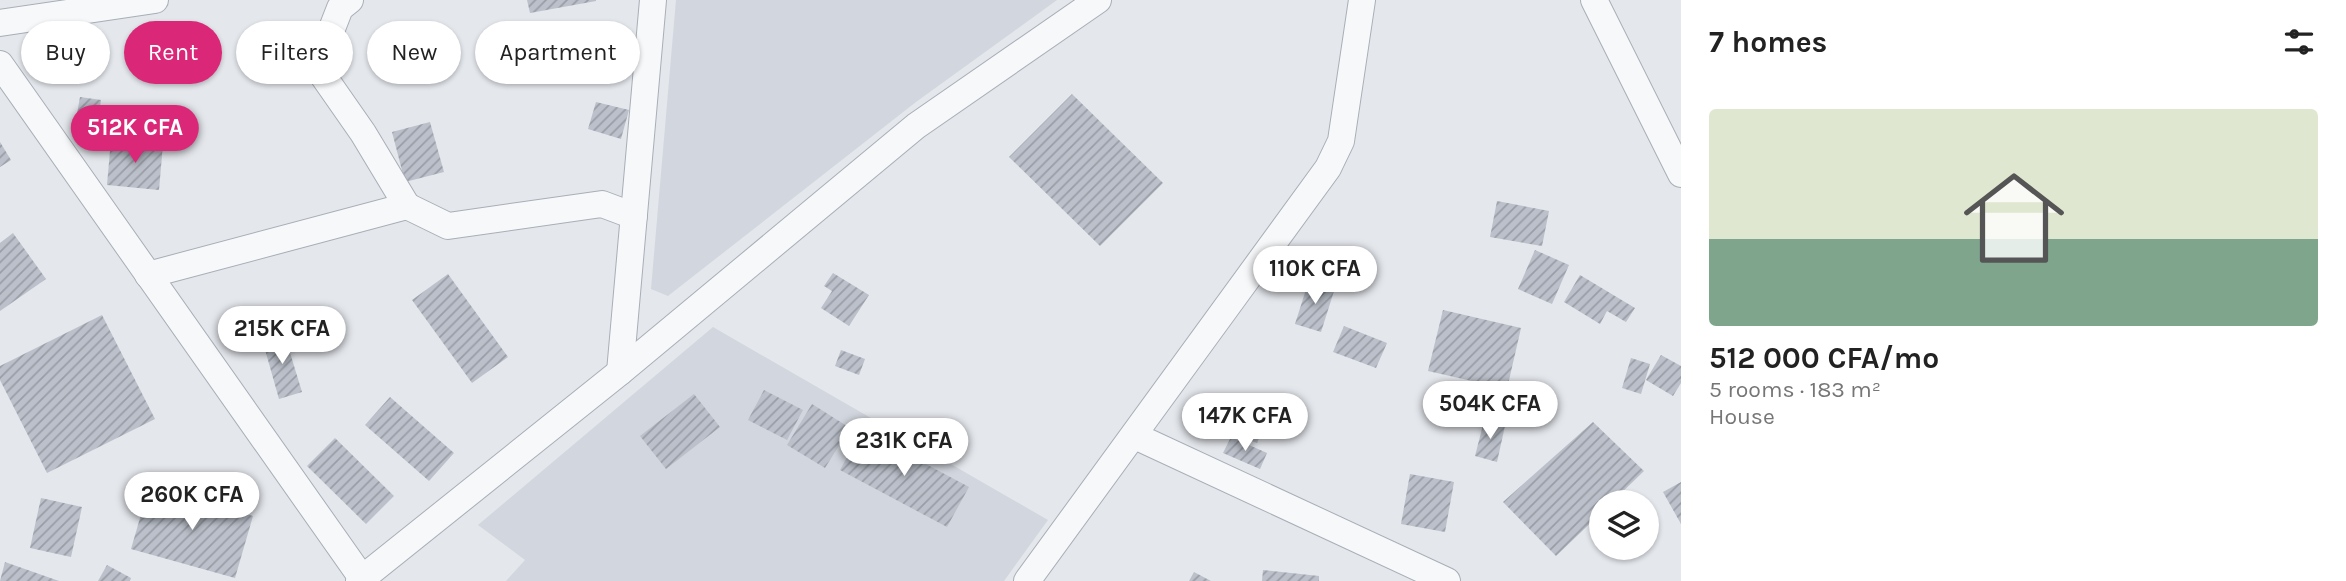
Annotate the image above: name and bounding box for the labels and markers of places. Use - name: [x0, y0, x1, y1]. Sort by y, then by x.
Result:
- pin: 512K CFA: [63, 106, 207, 165]
- pin: 110K CFA: [1243, 246, 1387, 306]
- pin: 215K CFA: [210, 306, 354, 366]
- pin: 504K CFA: [1418, 382, 1562, 441]
- pin: 147K CFA: [1173, 393, 1317, 453]
- pin: 231K CFA: [832, 419, 976, 478]
- pin: 260K CFA: [120, 472, 264, 532]

